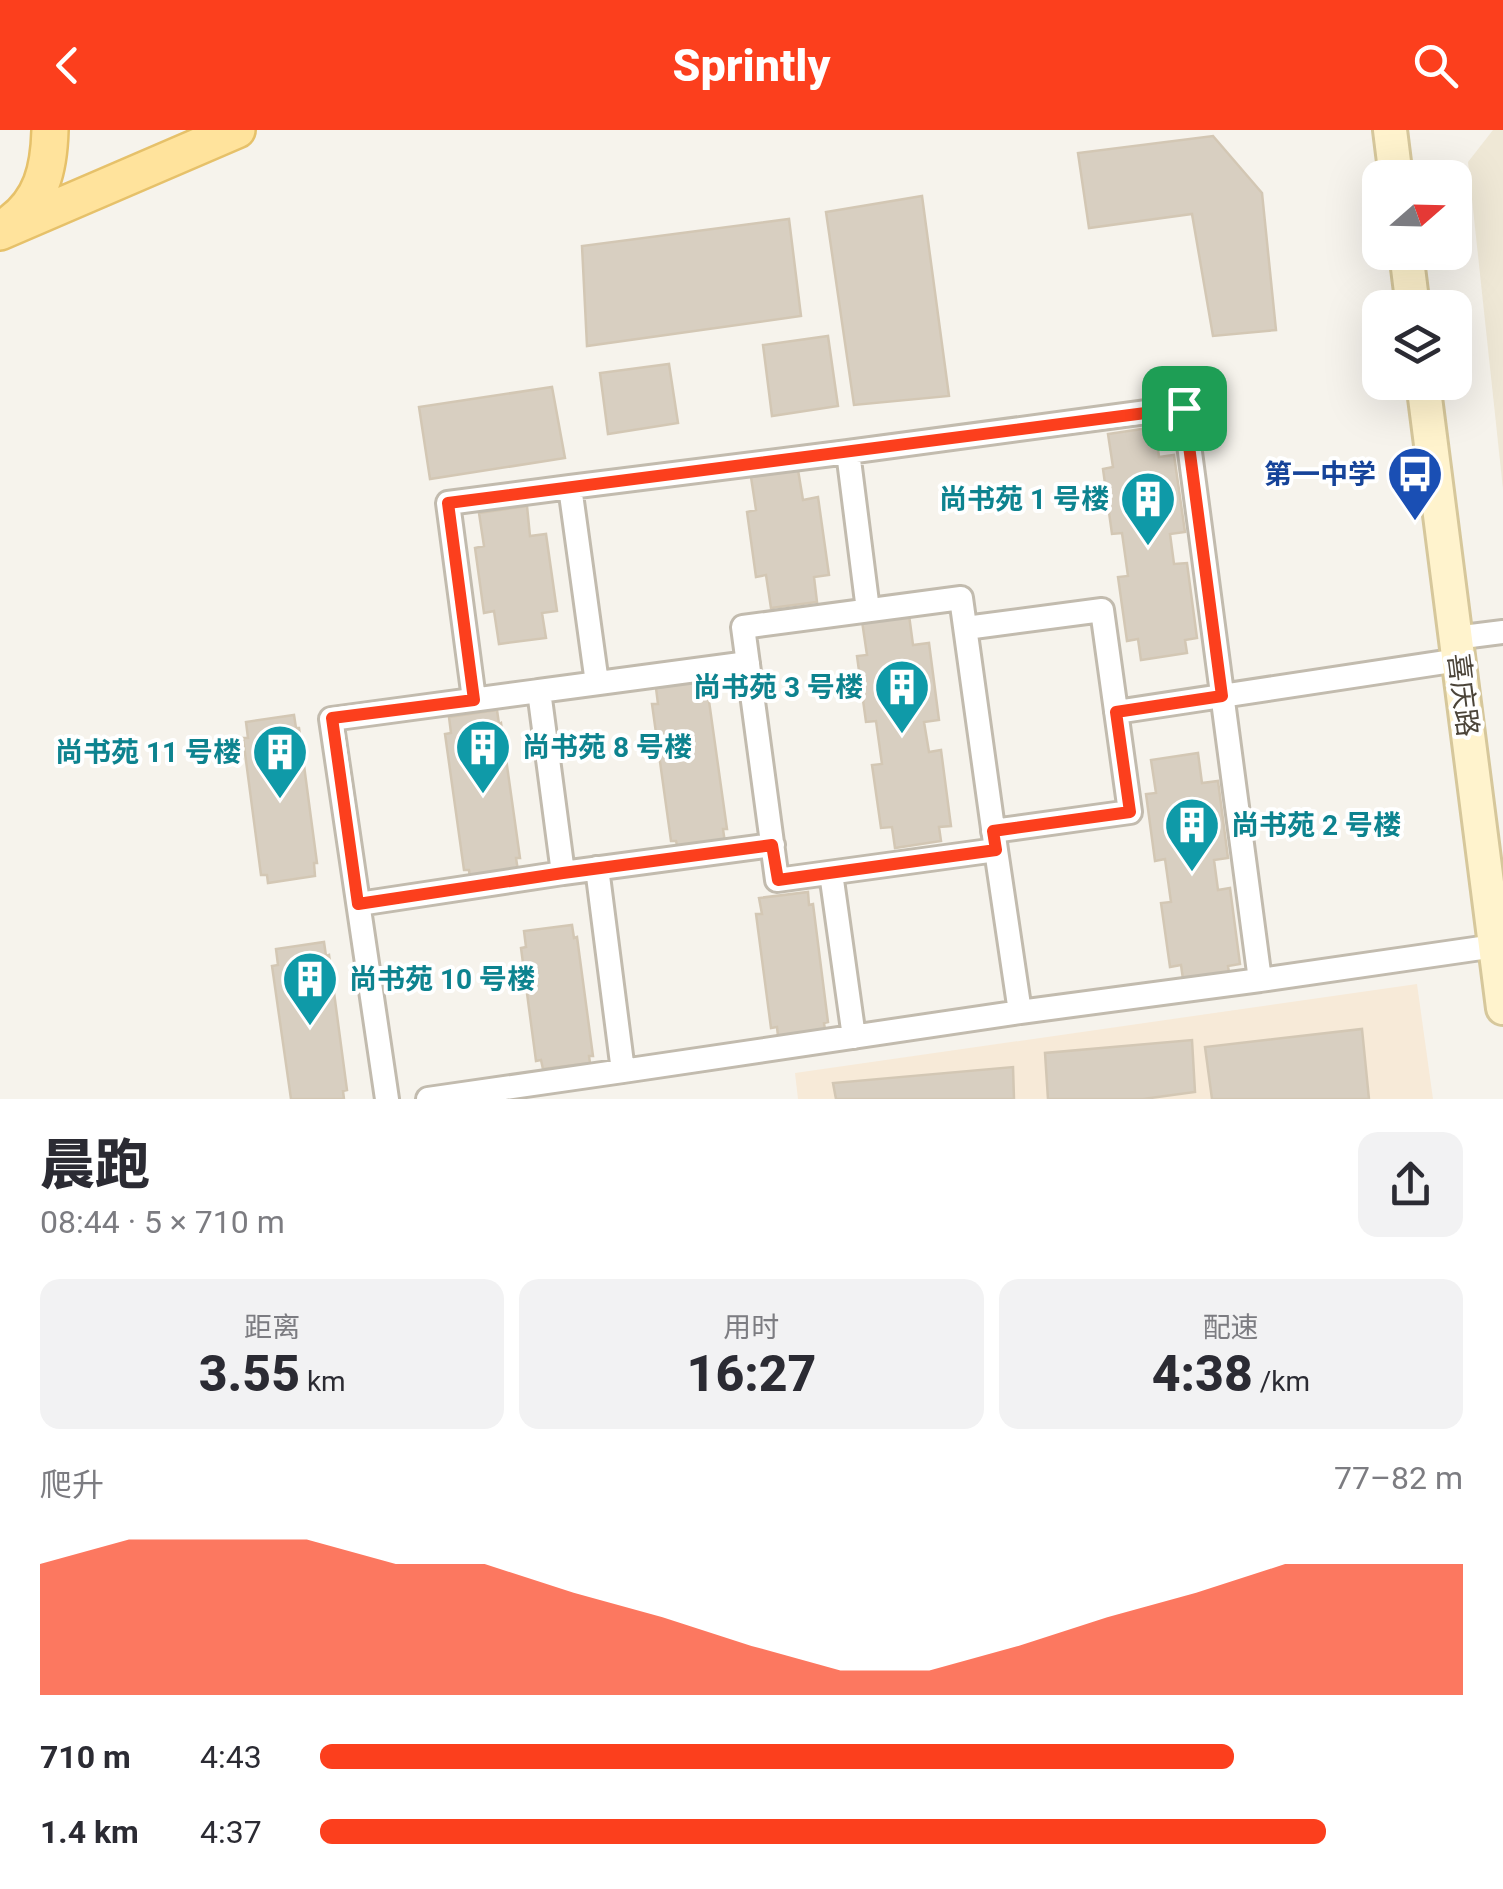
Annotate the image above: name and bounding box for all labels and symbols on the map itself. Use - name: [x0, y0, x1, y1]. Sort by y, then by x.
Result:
- north arrow: [1362, 160, 1472, 270]
- pin: [1142, 366, 1227, 451]
- bus stop icon: 第一中学: [1385, 444, 1445, 523]
- place label: 第一中学: [1264, 458, 1376, 491]
- building icon: 尚书苑 1 号楼: [1118, 469, 1178, 548]
- place label: 尚书苑 1 号楼: [939, 483, 1109, 516]
- street label: 喜庆路: [1442, 651, 1484, 739]
- building icon: 尚书苑 3 号楼: [872, 657, 932, 736]
- place label: 尚书苑 3 号楼: [693, 671, 863, 704]
- building icon: 尚书苑 8 号楼: [453, 717, 513, 796]
- building icon: 尚书苑 11 号楼: [250, 722, 310, 801]
- place label: 尚书苑 8 号楼: [522, 731, 692, 764]
- place label: 尚书苑 11 号楼: [55, 736, 241, 769]
- building icon: 尚书苑 2 号楼: [1162, 795, 1222, 874]
- place label: 尚书苑 2 号楼: [1231, 809, 1401, 842]
- building icon: 尚书苑 10 号楼: [280, 949, 340, 1028]
- place label: 尚书苑 10 号楼: [349, 963, 535, 996]

